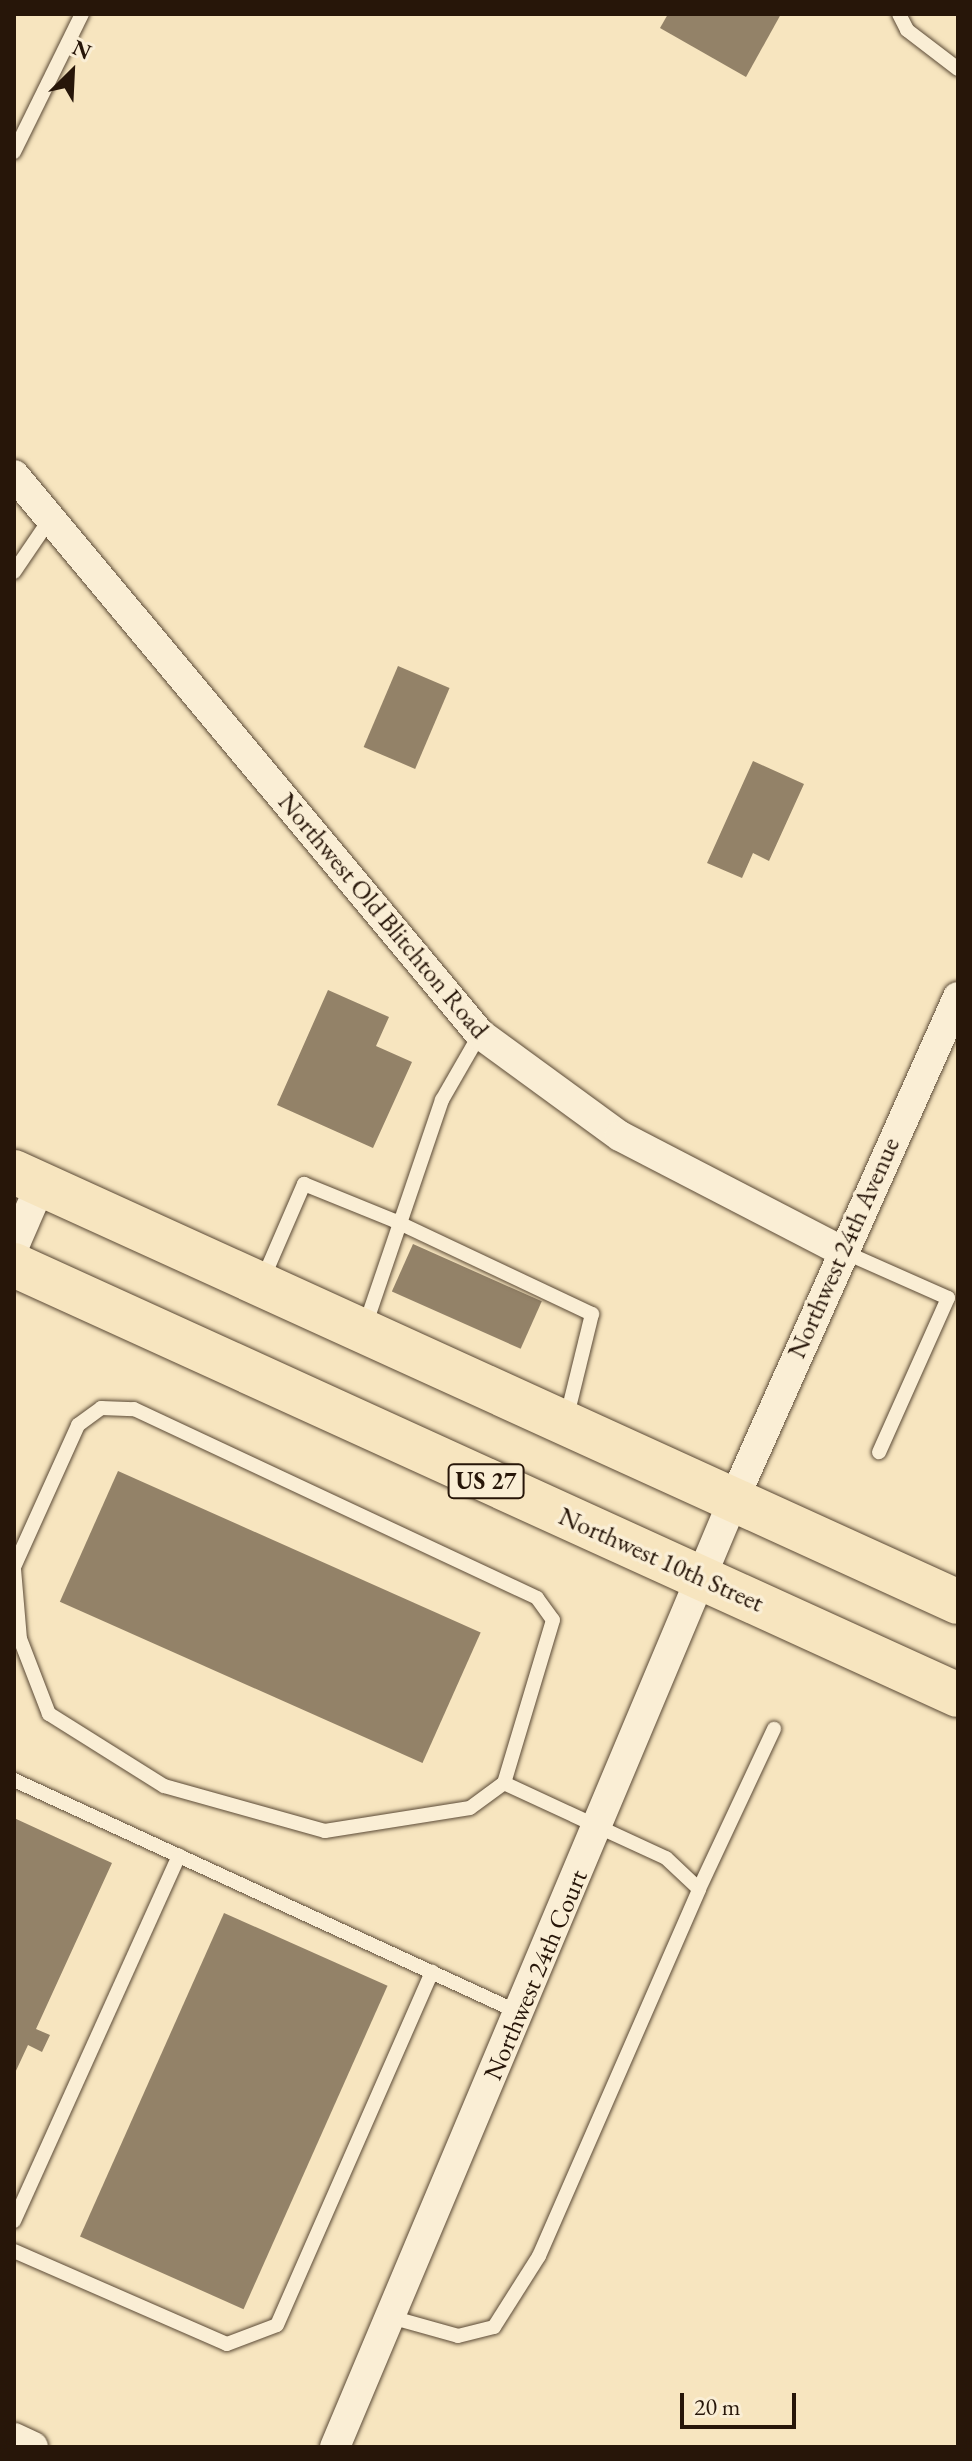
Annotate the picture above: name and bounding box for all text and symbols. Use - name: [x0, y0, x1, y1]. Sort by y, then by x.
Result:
- north arrow: [32, 32, 112, 112]
- text: N: [68, 33, 96, 66]
- street label: Northwest Old Blitchton Road: [271, 787, 495, 1045]
- street label: Northwest 24th Avenue: [781, 1133, 907, 1363]
- road number: US 27: [446, 1461, 526, 1501]
- street label: Northwest 10th Street: [554, 1501, 768, 1619]
- street label: Northwest 24th Court: [478, 1865, 594, 2085]
- scale bar: [684, 2377, 800, 2427]
- text: 20 m: [694, 2391, 741, 2422]

